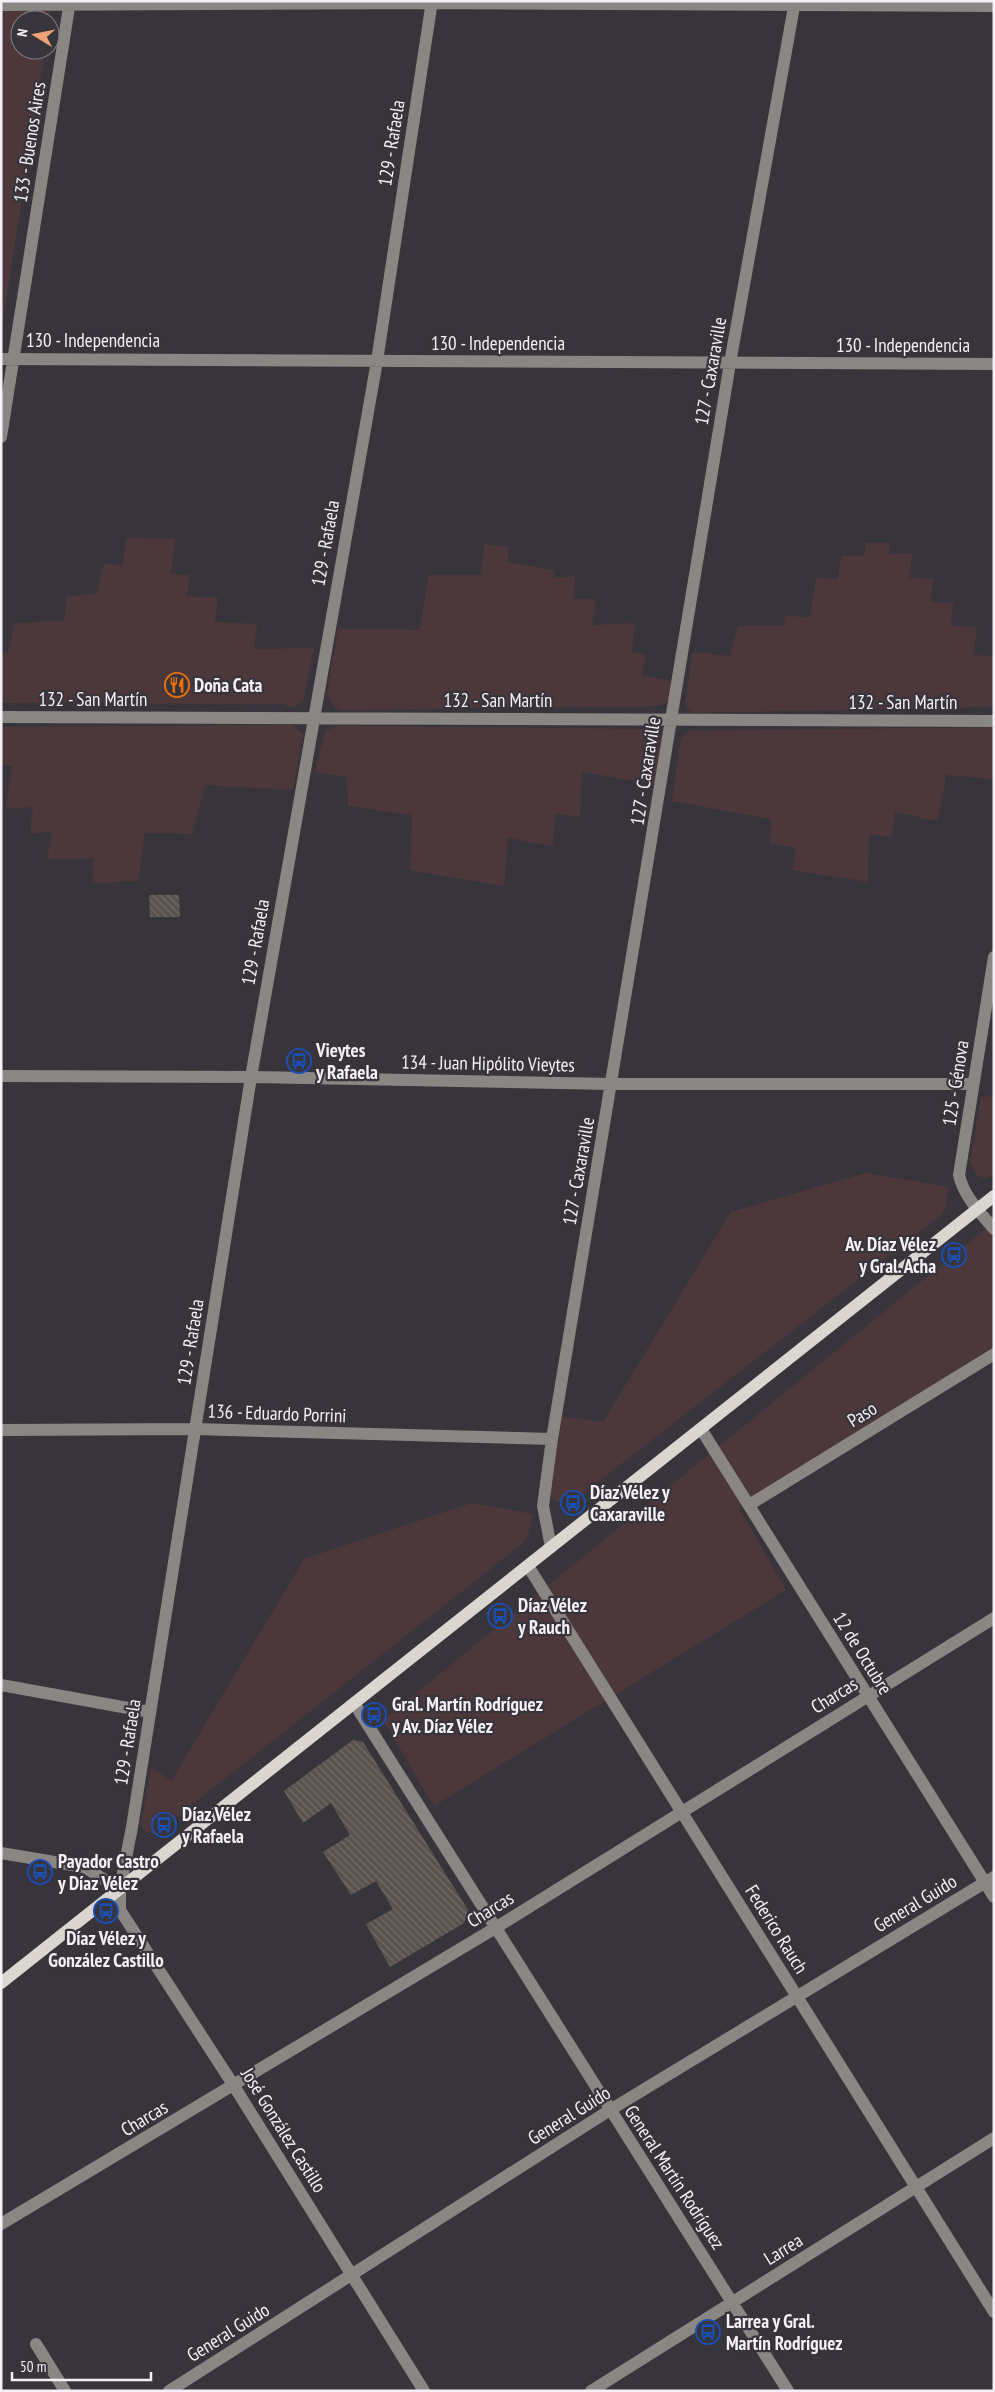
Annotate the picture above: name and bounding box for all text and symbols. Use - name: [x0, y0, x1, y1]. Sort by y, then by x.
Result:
- north arrow: [10, 10, 60, 60]
- text: N: [13, 27, 32, 38]
- street label: 133 - Buenos Aires: [8, 80, 50, 204]
- street label: 129 - Rafaela: [372, 98, 410, 188]
- street label: 127 - Caxaraville: [689, 315, 731, 427]
- street label: 130 - Independencia: [26, 328, 160, 352]
- street label: 130 - Independencia: [431, 331, 565, 355]
- street label: 130 - Independencia: [836, 333, 970, 357]
- street label: 129 - Rafaela: [306, 498, 344, 588]
- restaurant icon: Doña Cata: [164, 672, 190, 698]
- place label: Doña Cata: [194, 673, 263, 697]
- street label: 132 - San Martín: [39, 687, 147, 711]
- street label: 132 - San Martín: [444, 688, 552, 712]
- street label: 132 - San Martín: [849, 690, 957, 714]
- street label: 127 - Caxaraville: [625, 715, 665, 827]
- street label: 129 - Rafaela: [236, 897, 274, 987]
- place label: Vieytes y Rafaela: [315, 1038, 378, 1084]
- street label: 125 - Génova: [936, 1038, 974, 1128]
- bus stop icon: Vieytes y Rafaela: [286, 1048, 312, 1074]
- street label: 134 - Juan Hipólito Vieytes: [401, 1049, 575, 1077]
- street label: 127 - Caxaraville: [557, 1115, 599, 1227]
- place label: Av. Díaz Vélez y Gral. Acha: [844, 1232, 936, 1278]
- bus stop icon: Av. Díaz Vélez y Gral. Acha: [941, 1242, 967, 1268]
- street label: 129 - Rafaela: [171, 1297, 209, 1387]
- street label: Paso: [843, 1396, 881, 1432]
- street label: 136 - Eduardo Porrini: [207, 1399, 347, 1427]
- place label: Díaz Vélez y Caxaraville: [590, 1480, 670, 1526]
- bus stop icon: Díaz Vélez y Caxaraville: [560, 1490, 586, 1516]
- place label: Díaz Vélez y Rauch: [517, 1593, 587, 1639]
- bus stop icon: Díaz Vélez y Rauch: [487, 1603, 513, 1629]
- street label: 12 de Octubre: [828, 1607, 898, 1699]
- street label: Charcas: [806, 1671, 862, 1719]
- place label: Gral. Martín Rodríguez y Av. Díaz Vélez: [391, 1692, 543, 1738]
- street label: 129 - Rafaela: [108, 1697, 146, 1787]
- bus stop icon: Gral. Martín Rodríguez y Av. Díaz Vélez: [361, 1702, 387, 1728]
- place label: Díaz Vélez y Rafaela: [181, 1802, 251, 1848]
- bus stop icon: Díaz Vélez y Rafaela: [151, 1812, 177, 1838]
- place label: Payador Castro y Díaz Vélez: [57, 1849, 159, 1895]
- bus stop icon: Payador Castro y Díaz Vélez: [27, 1859, 53, 1885]
- street label: General Guido: [869, 1869, 961, 1937]
- street label: Federico Rauch: [740, 1880, 814, 1978]
- street label: Charcas: [462, 1885, 518, 1933]
- bus stop icon: Díaz Vélez y González Castillo: [93, 1898, 119, 1924]
- place label: Díaz Vélez y González Castillo: [48, 1926, 164, 1972]
- street label: José González Castillo: [235, 2062, 332, 2197]
- street label: General Guido: [523, 2080, 615, 2150]
- street label: Charcas: [116, 2095, 172, 2141]
- street label: General Martín Rodríguez: [619, 2100, 731, 2254]
- street label: Larrea: [759, 2228, 807, 2270]
- street label: General Guido: [182, 2297, 274, 2367]
- place label: Larrea y Gral. Martín Rodríguez: [726, 2309, 843, 2355]
- bus stop icon: Larrea y Gral. Martín Rodríguez: [695, 2319, 721, 2345]
- scale bar: [12, 2350, 151, 2382]
- text: 50 m: [20, 2357, 46, 2376]

